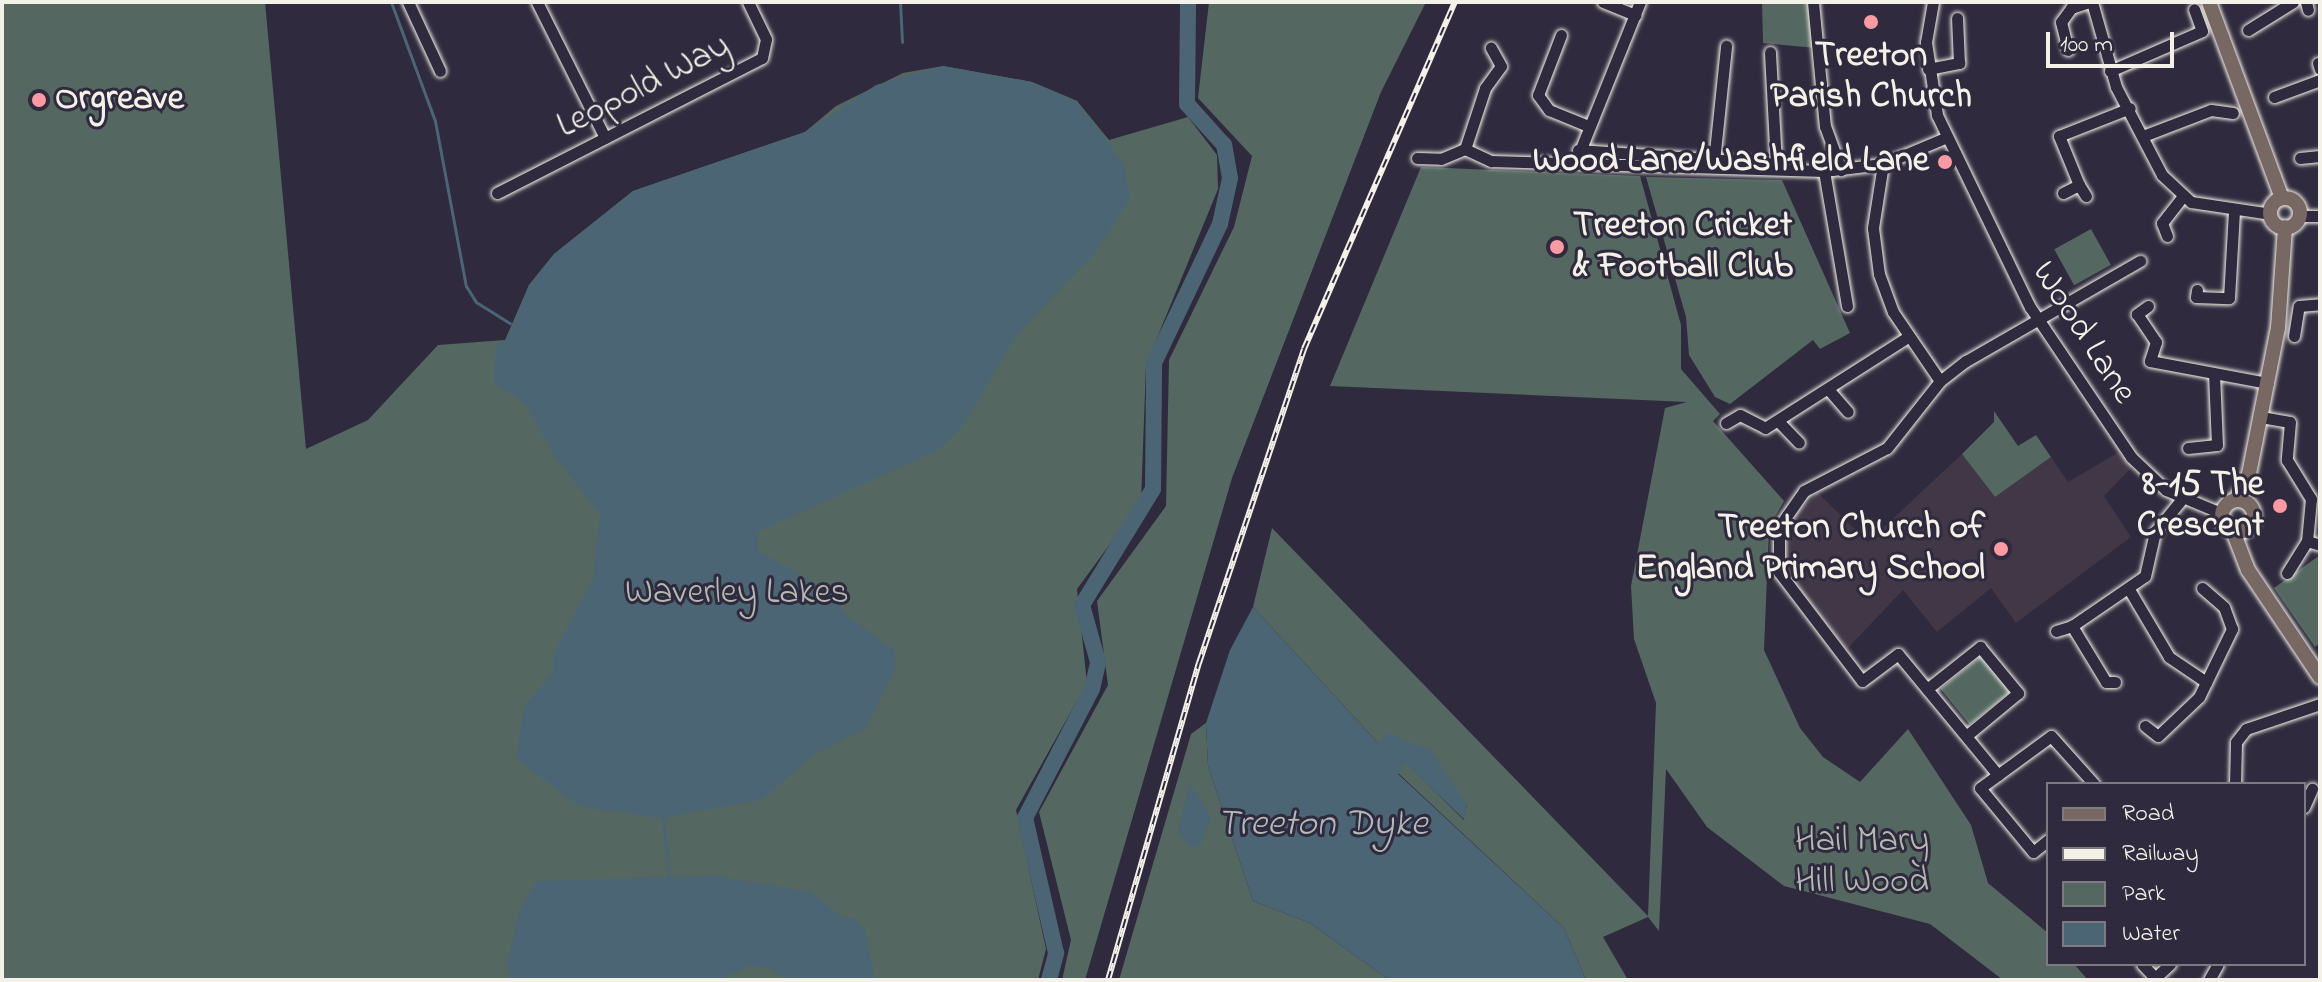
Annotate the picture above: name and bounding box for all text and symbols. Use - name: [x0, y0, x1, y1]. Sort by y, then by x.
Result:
- marker: Treeton Parish Church: [1862, 13, 1880, 31]
- scale bar: [2050, 16, 2178, 66]
- street label: Leopold Way: [550, 25, 738, 149]
- text: 100 m: [2060, 28, 2113, 63]
- place label: Treeton Parish Church: [1770, 34, 1972, 119]
- place label: Orgreave: [55, 78, 184, 122]
- marker: Orgreave: [30, 91, 48, 109]
- place label: Wood Lane/Washfield Lane: [1533, 140, 1929, 184]
- marker: Wood Lane/Washfield Lane: [1936, 153, 1954, 171]
- place label: Treeton Cricket & Football Club: [1573, 204, 1793, 289]
- marker: Treeton Cricket & Football Club: [1548, 238, 1566, 256]
- street label: Wood Lane: [2021, 254, 2145, 412]
- place label: 8-15 The Crescent: [2137, 463, 2264, 548]
- marker: 8-15 The Crescent: [2271, 497, 2289, 515]
- place label: Treeton Church of England Primary School: [1636, 506, 1985, 591]
- marker: Treeton Church of England Primary School: [1992, 540, 2010, 558]
- park label: Waverley Lakes: [625, 572, 849, 616]
- legend: [2046, 782, 2306, 966]
- text: Road: [2122, 797, 2174, 832]
- water label: Treeton Dyke: [1216, 803, 1428, 849]
- park label: Hail Mary Hill Wood: [1795, 819, 1929, 904]
- text: Railway: [2122, 837, 2199, 872]
- text: Park: [2122, 877, 2165, 912]
- text: Water: [2122, 917, 2180, 952]

